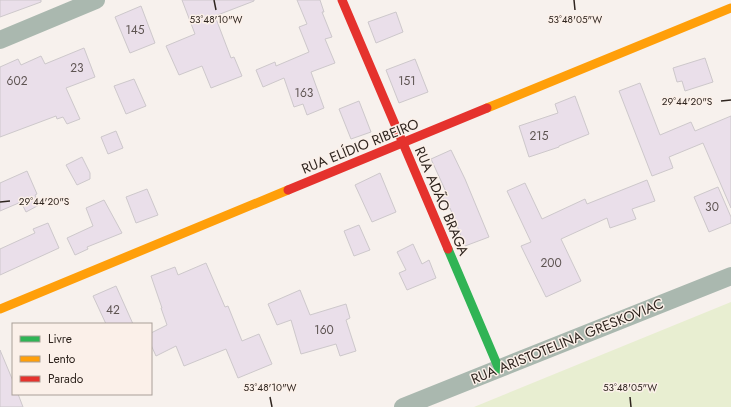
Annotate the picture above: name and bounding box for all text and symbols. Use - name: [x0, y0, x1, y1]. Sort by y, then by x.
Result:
- text: 53°48'10"W: [189, 12, 243, 27]
- text: 53°48'05"W: [548, 12, 602, 27]
- house number: 145: [125, 21, 145, 39]
- house number: 23: [70, 59, 84, 77]
- house number: 602: [7, 72, 28, 90]
- house number: 151: [398, 72, 416, 90]
- house number: 163: [295, 84, 314, 102]
- text: 29°44'20"S: [662, 94, 713, 109]
- street label: RUA ELÍDIO RIBEIRO: [298, 113, 422, 179]
- house number: 215: [530, 127, 549, 145]
- street label: RUA ADÃO BRAGA: [410, 143, 474, 259]
- text: 29°44'20"S: [19, 194, 70, 209]
- house number: 30: [705, 198, 719, 216]
- house number: 200: [540, 254, 562, 272]
- street label: RUA ARISTOTELINA GRESKOVIAC: [468, 293, 666, 389]
- house number: 42: [106, 301, 120, 319]
- house number: 160: [314, 321, 334, 339]
- legend: [12, 323, 152, 395]
- text: Livre: [48, 330, 72, 348]
- text: Lento: [48, 350, 76, 368]
- text: Parado: [48, 370, 84, 388]
- text: 53°48'10"W: [243, 380, 297, 395]
- text: 53°48'05"W: [603, 380, 657, 395]

